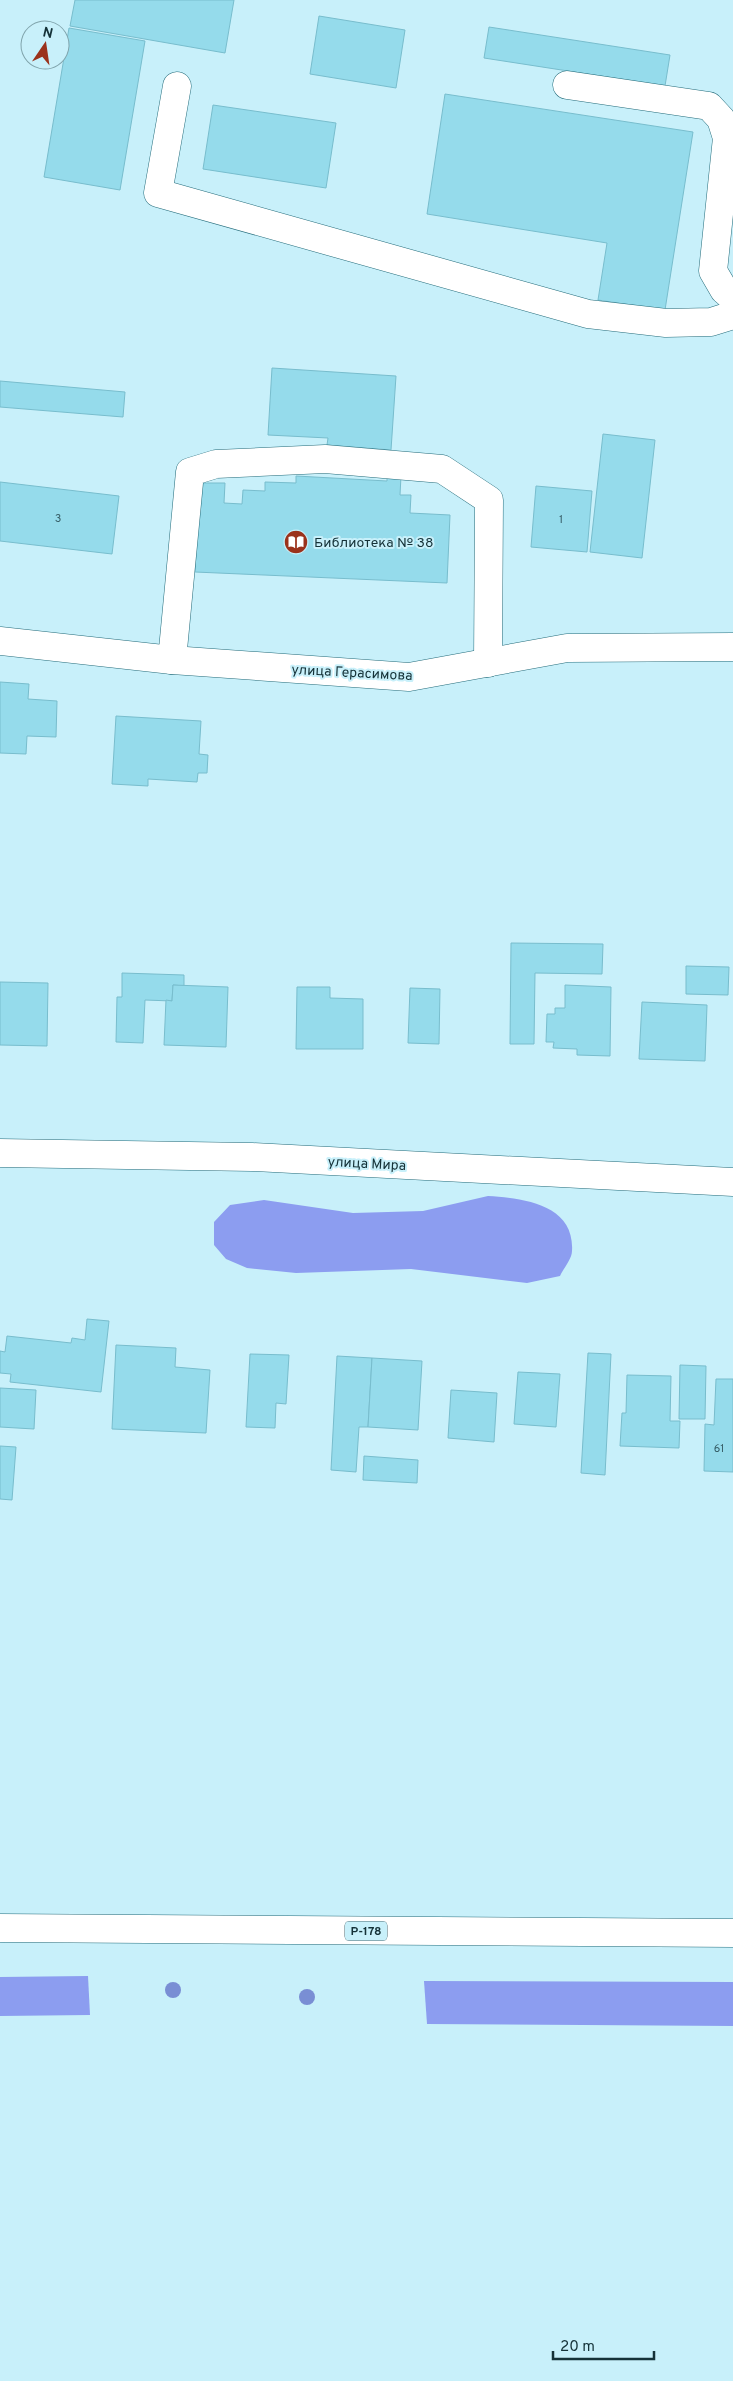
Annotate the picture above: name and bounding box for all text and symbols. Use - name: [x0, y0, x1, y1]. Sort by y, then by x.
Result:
- north arrow: [20, 20, 70, 70]
- text: N: [41, 24, 54, 43]
- house number: 3: [55, 512, 61, 526]
- house number: 1: [559, 513, 563, 527]
- library icon: Библиотека № 38: [283, 529, 309, 555]
- place label: Библиотека № 38: [314, 535, 434, 552]
- street label: улица Герасимова: [291, 662, 413, 685]
- street label: улица Мира: [327, 1154, 407, 1175]
- house number: 61: [714, 1442, 724, 1456]
- road number: Р-178: [345, 1922, 387, 1940]
- scale bar: [553, 2328, 654, 2360]
- text: 20 m: [560, 2338, 595, 2357]

